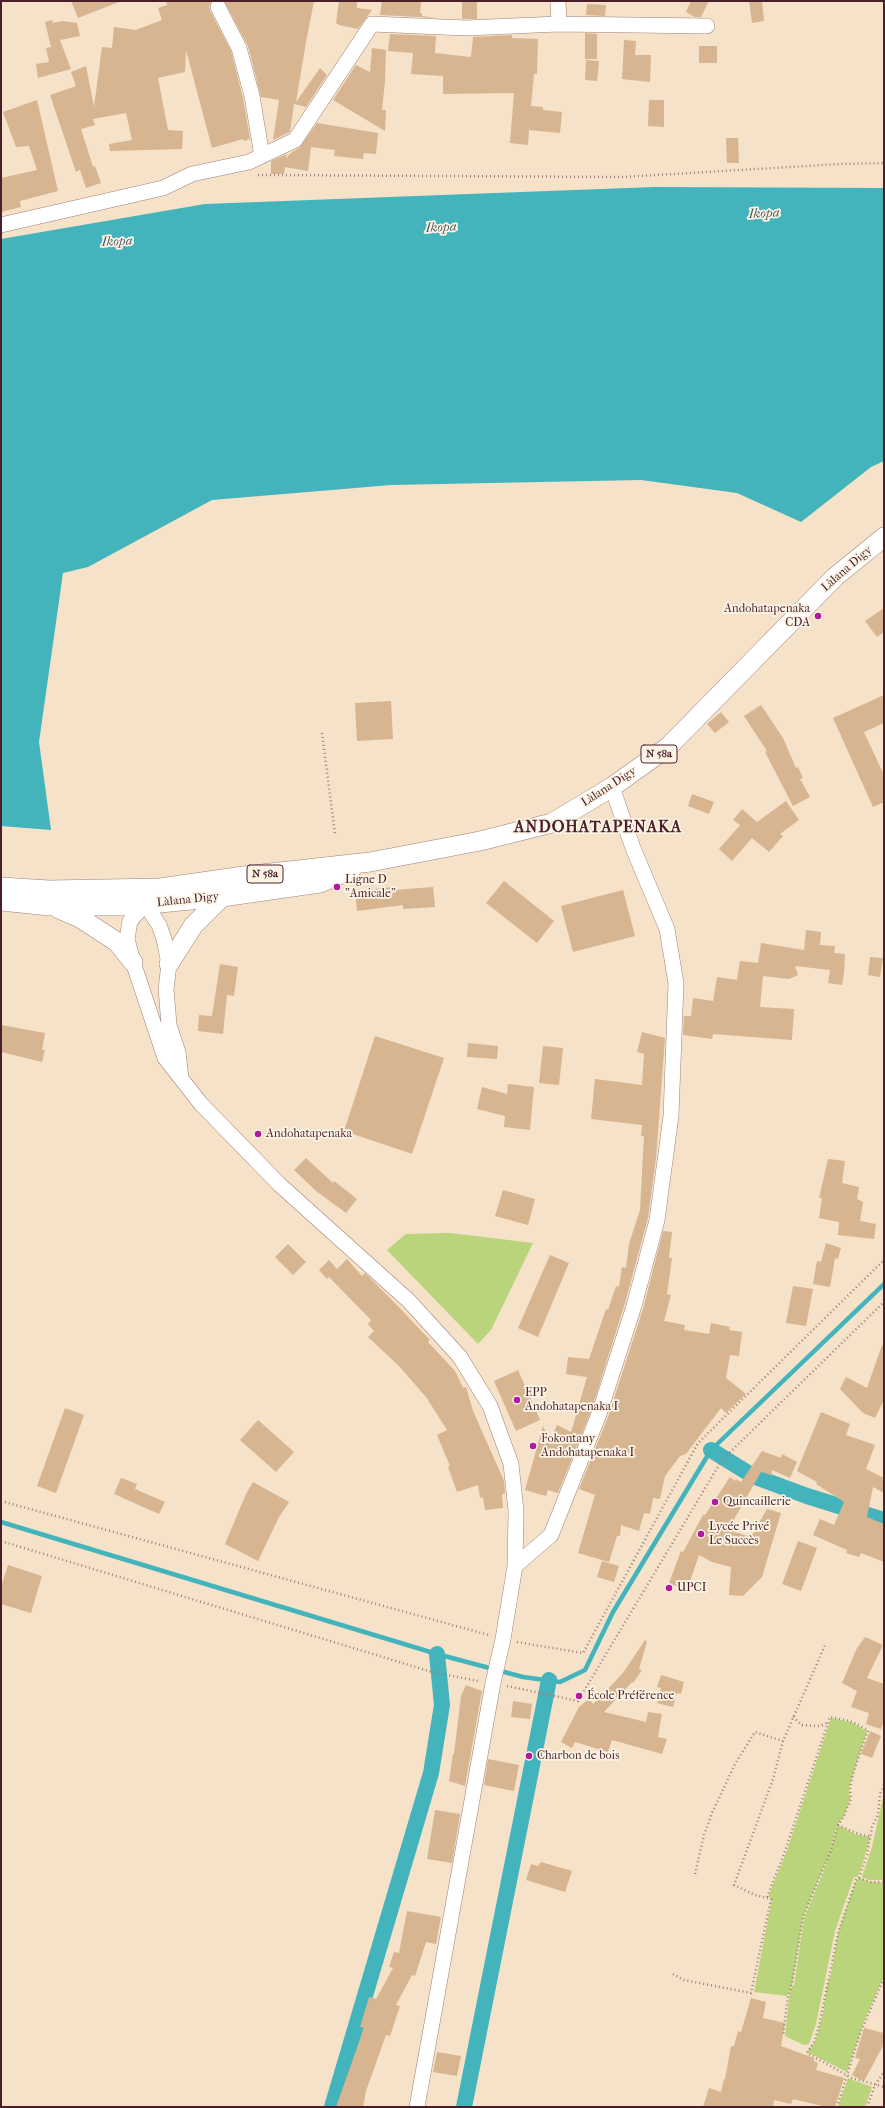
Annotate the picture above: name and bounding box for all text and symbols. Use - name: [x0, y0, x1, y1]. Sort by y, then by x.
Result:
- water label: Ikopa: [748, 205, 780, 223]
- water label: Ikopa: [425, 219, 457, 237]
- water label: Ikopa: [101, 233, 133, 251]
- street label: Làlana Digy: [819, 543, 875, 595]
- place label: Andohatapenaka CDA: [724, 602, 810, 630]
- marker: Andohatapenaka CDA: [813, 611, 823, 621]
- road number: N 58a: [641, 745, 677, 763]
- street label: Làlana Digy: [579, 764, 639, 810]
- district label: ANDOHATAPENAKA: [514, 818, 682, 838]
- road number: N 58a: [247, 865, 283, 883]
- place label: Ligne D "Amicale": [345, 873, 396, 901]
- marker: Ligne D "Amicale": [332, 882, 342, 892]
- street label: Làlana Digy: [156, 890, 220, 910]
- place label: Andohatapenaka: [266, 1127, 352, 1141]
- marker: Andohatapenaka: [253, 1129, 263, 1139]
- place label: EPP Andohatapenaka I: [525, 1386, 618, 1414]
- marker: EPP Andohatapenaka I: [512, 1395, 522, 1405]
- place label: Fokontany Andohatapenaka I: [541, 1432, 634, 1460]
- marker: Fokontany Andohatapenaka I: [528, 1441, 538, 1451]
- place label: Quincaillerie: [723, 1495, 791, 1509]
- marker: Quincaillerie: [710, 1497, 720, 1507]
- place label: Lycée Privé Le Succès: [709, 1520, 769, 1548]
- marker: Lycée Privé Le Succès: [696, 1529, 706, 1539]
- place label: UPCI: [677, 1581, 706, 1595]
- marker: UPCI: [664, 1583, 674, 1593]
- place label: École Préférence: [587, 1689, 674, 1703]
- marker: École Préférence: [574, 1691, 584, 1701]
- place label: Charbon de bois: [537, 1749, 620, 1763]
- marker: Charbon de bois: [524, 1751, 534, 1761]

